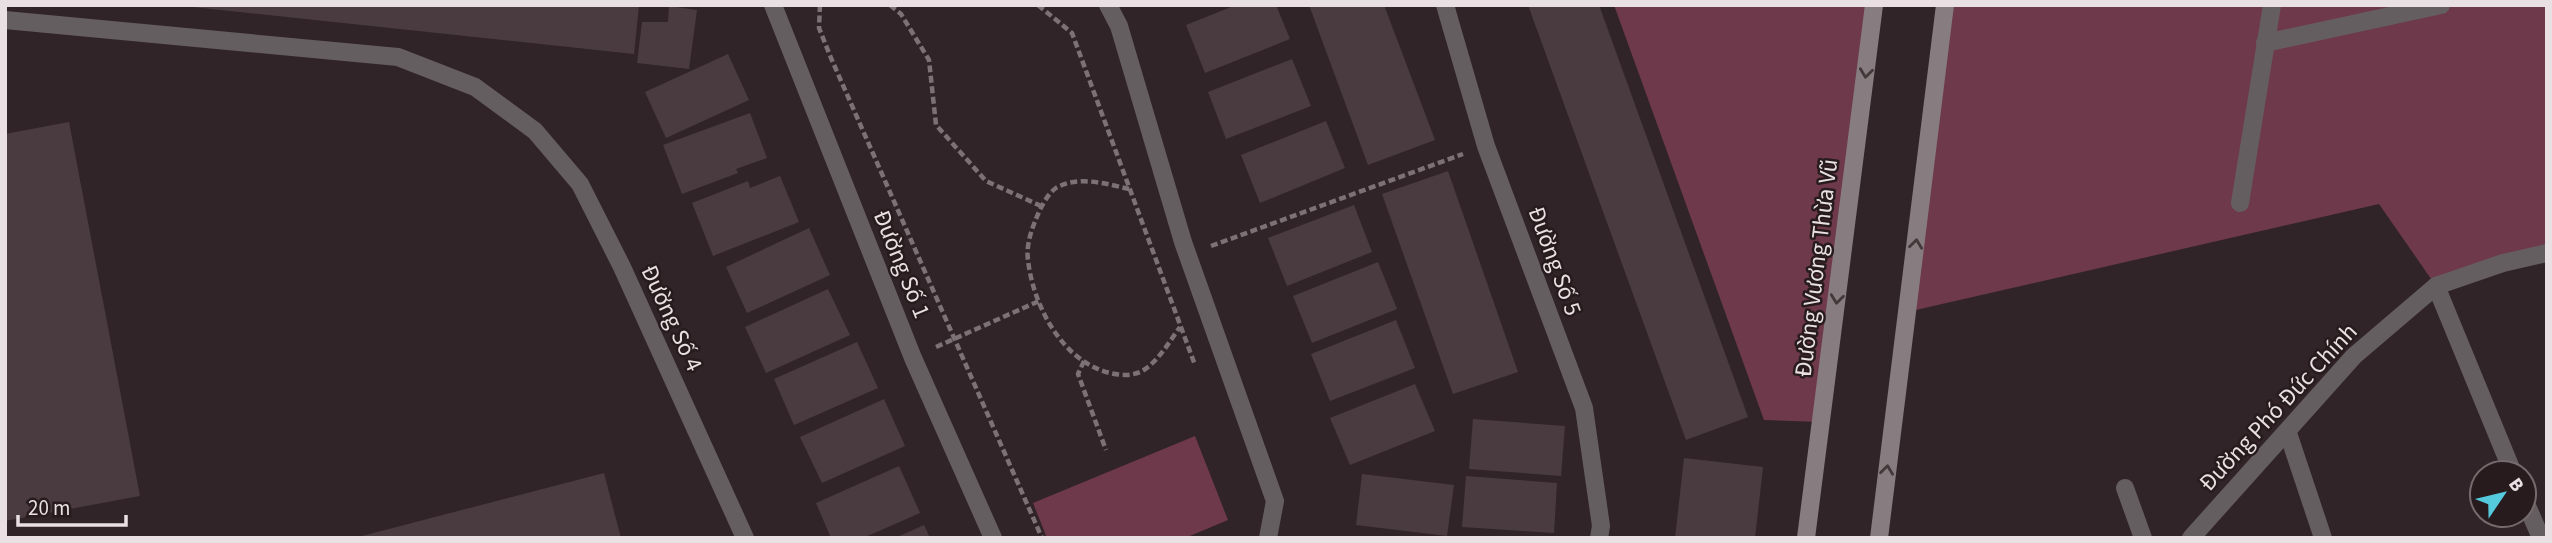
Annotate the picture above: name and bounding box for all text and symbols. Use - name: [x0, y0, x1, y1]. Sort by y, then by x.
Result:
- one-way arrow: [1858, 67, 1873, 79]
- street label: Đường Vương Thừa Vũ: [1786, 157, 1847, 379]
- street label: Đường Số 5: [1519, 202, 1590, 321]
- street label: Đường Số 1: [864, 205, 939, 324]
- one-way arrow: [1908, 238, 1923, 250]
- street label: Đường Số 4: [632, 259, 711, 377]
- one-way arrow: [1829, 293, 1844, 304]
- street label: Đường Phó Đức Chính: [2191, 315, 2366, 499]
- north arrow: [2468, 459, 2538, 529]
- one-way arrow: [1880, 464, 1895, 476]
- text: B: [2501, 473, 2530, 498]
- scale bar: [18, 484, 126, 528]
- text: 20 m: [28, 493, 70, 523]

